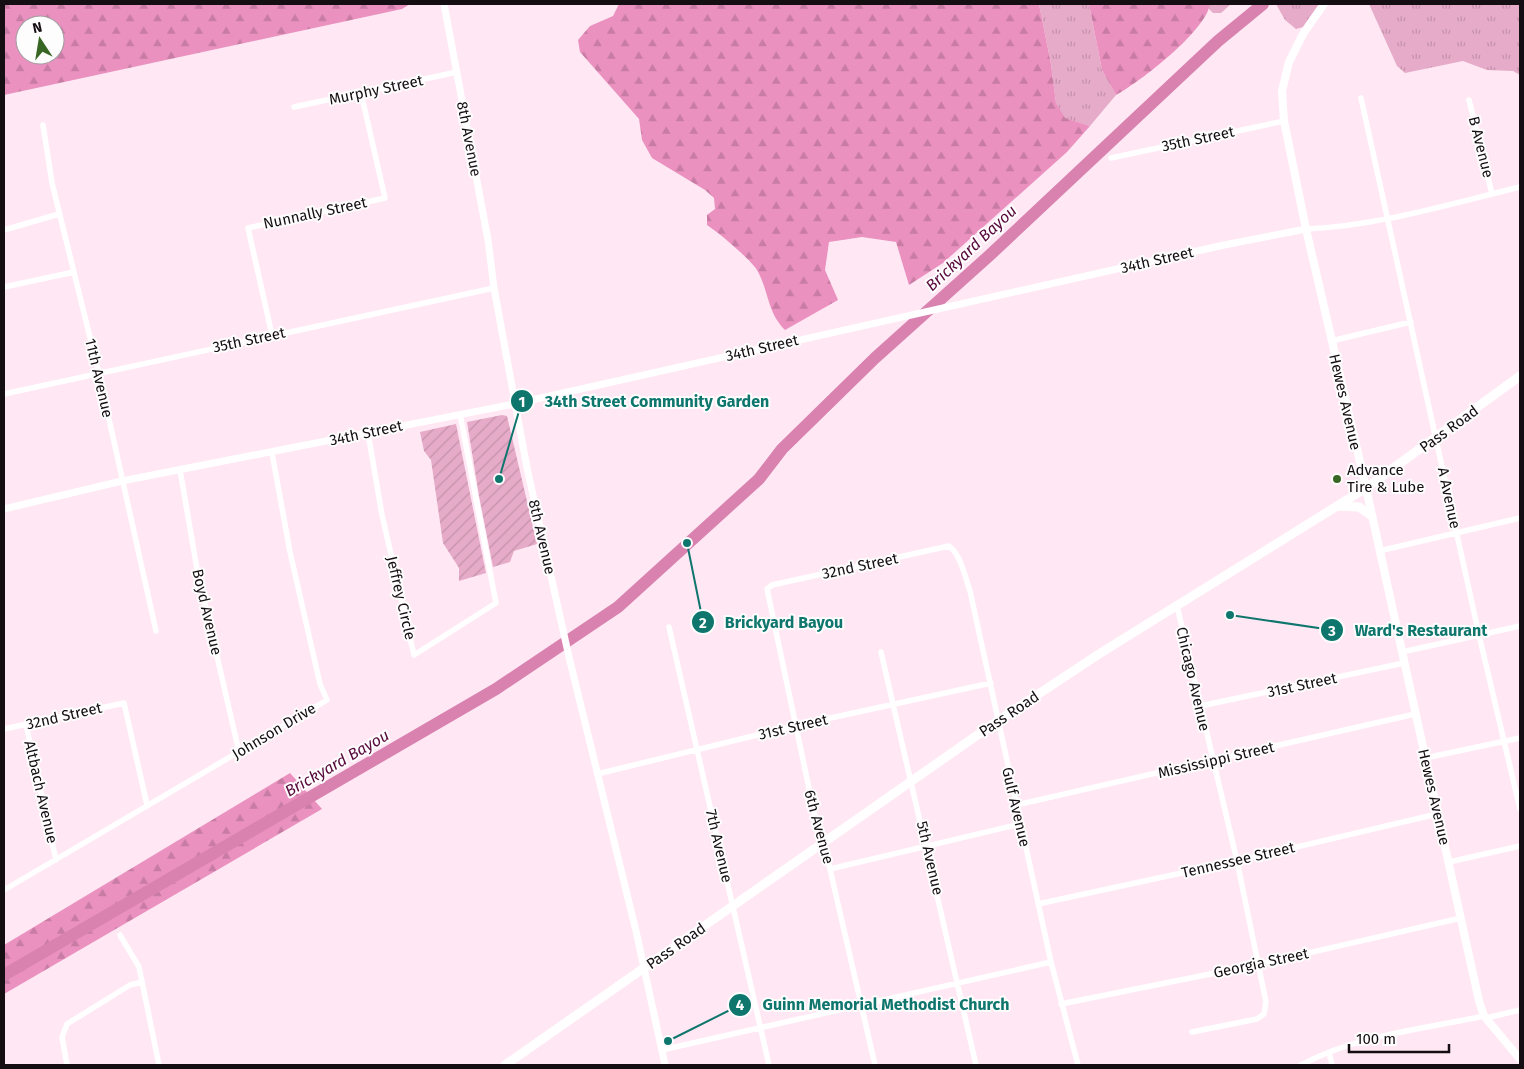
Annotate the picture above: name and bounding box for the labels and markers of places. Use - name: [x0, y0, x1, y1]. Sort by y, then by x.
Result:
- callout: 34th Street Community Garden: [510, 386, 779, 417]
- place label: Advance Tire & Lube: [1347, 461, 1424, 496]
- marker: Advance Tire & Lube: [1331, 473, 1343, 485]
- callout: Brickyard Bayou: [690, 607, 853, 638]
- callout: Ward's Restaurant: [1319, 615, 1497, 646]
- callout: Guinn Memorial Methodist Church: [728, 989, 1020, 1020]

